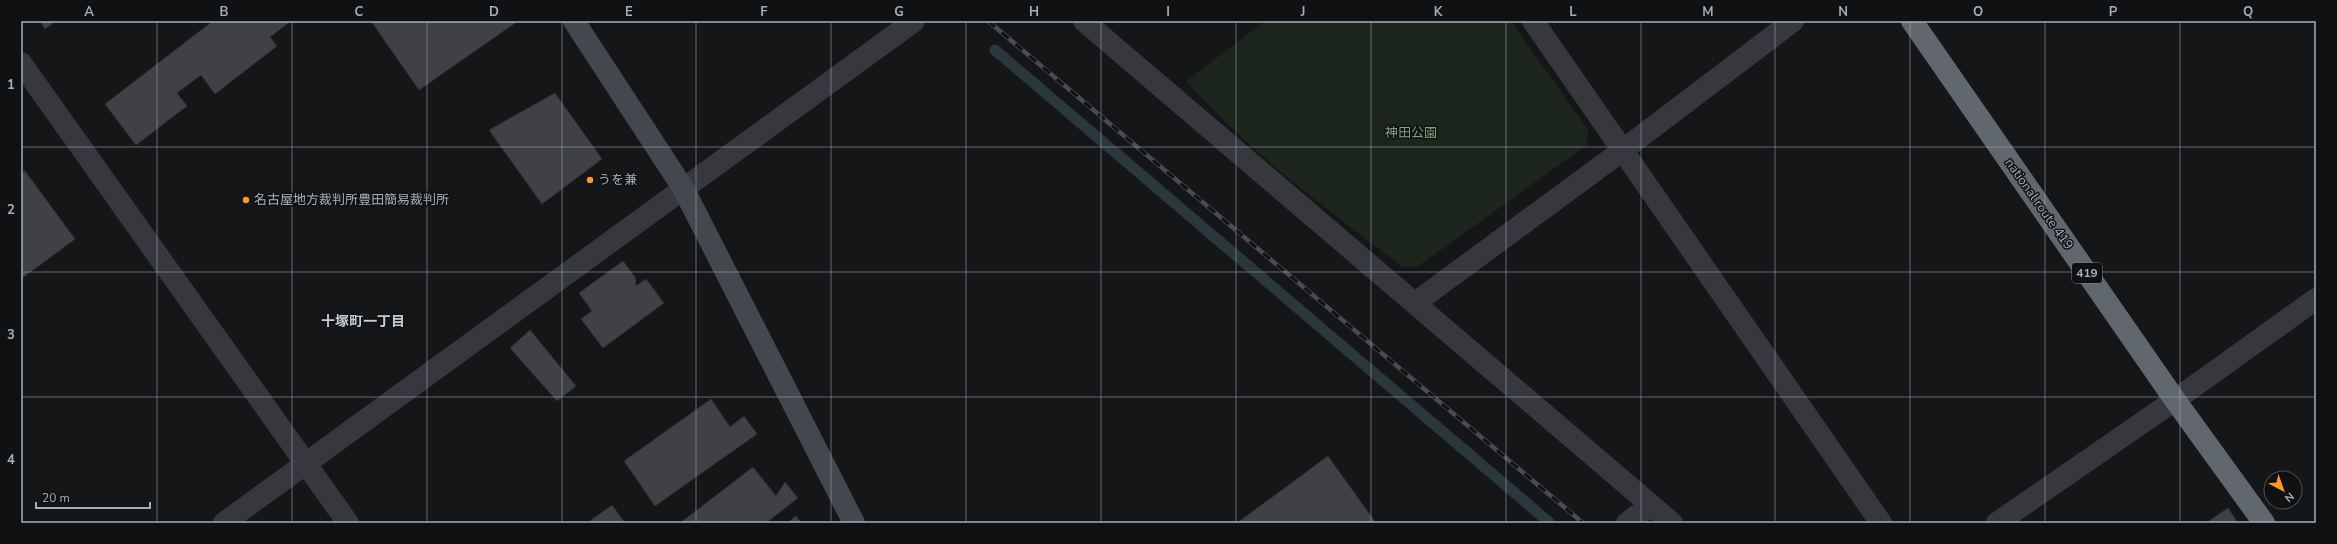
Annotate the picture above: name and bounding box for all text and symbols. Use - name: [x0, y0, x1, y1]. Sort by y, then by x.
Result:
- text: A: [84, 3, 94, 21]
- text: B: [220, 3, 229, 21]
- text: C: [355, 3, 364, 21]
- text: D: [489, 3, 499, 21]
- text: E: [625, 3, 633, 21]
- text: F: [760, 3, 768, 21]
- text: G: [894, 3, 904, 21]
- text: H: [1029, 3, 1039, 21]
- text: I: [1166, 3, 1170, 21]
- text: J: [1300, 3, 1305, 21]
- text: K: [1434, 3, 1443, 21]
- text: L: [1569, 3, 1577, 21]
- text: M: [1702, 3, 1714, 21]
- text: N: [1838, 3, 1848, 21]
- text: O: [1973, 3, 1983, 21]
- text: P: [2109, 3, 2118, 21]
- text: Q: [2243, 3, 2253, 21]
- text: 1: [7, 76, 15, 94]
- park label: 神田公園: [1385, 124, 1437, 142]
- street label: national route 419: [2001, 155, 2077, 253]
- place label: うを兼: [598, 171, 637, 189]
- marker: うを兼: [585, 175, 595, 185]
- place label: 名古屋地方裁判所豊田簡易裁判所: [254, 191, 449, 209]
- marker: 名古屋地方裁判所豊田簡易裁判所: [241, 195, 251, 205]
- text: 2: [7, 201, 15, 219]
- road number: 419: [2072, 263, 2102, 283]
- district label: 十塚町一丁目: [321, 312, 405, 331]
- text: 3: [7, 326, 15, 344]
- text: 4: [7, 451, 15, 469]
- north arrow: [2263, 470, 2303, 510]
- scale bar: [36, 484, 150, 510]
- text: N: [2281, 489, 2297, 506]
- text: 20 m: [42, 490, 70, 506]

